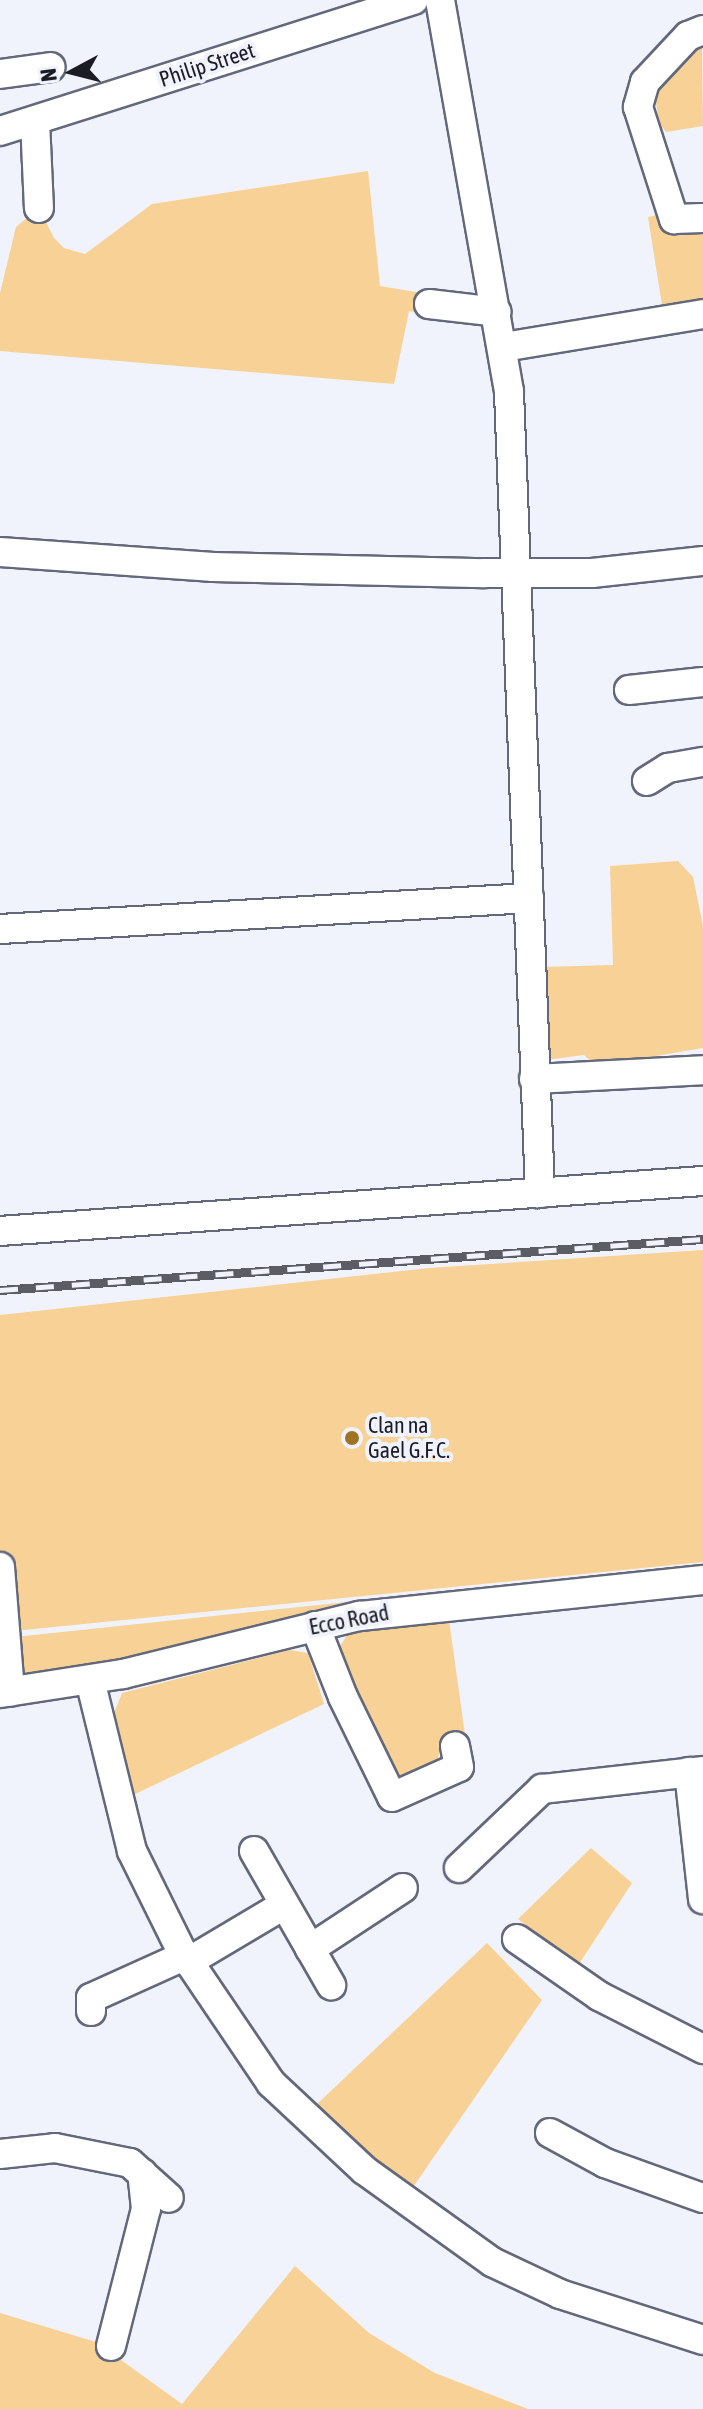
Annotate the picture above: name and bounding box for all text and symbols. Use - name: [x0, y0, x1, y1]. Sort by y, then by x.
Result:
- north arrow: [32, 32, 112, 112]
- street label: Philip Street: [156, 37, 258, 93]
- text: N: [34, 67, 62, 83]
- place label: Clan na Gael G.F.C.: [368, 1412, 450, 1464]
- marker: Clan na Gael G.F.C.: [343, 1429, 361, 1447]
- street label: Ecco Road: [307, 1599, 391, 1641]

